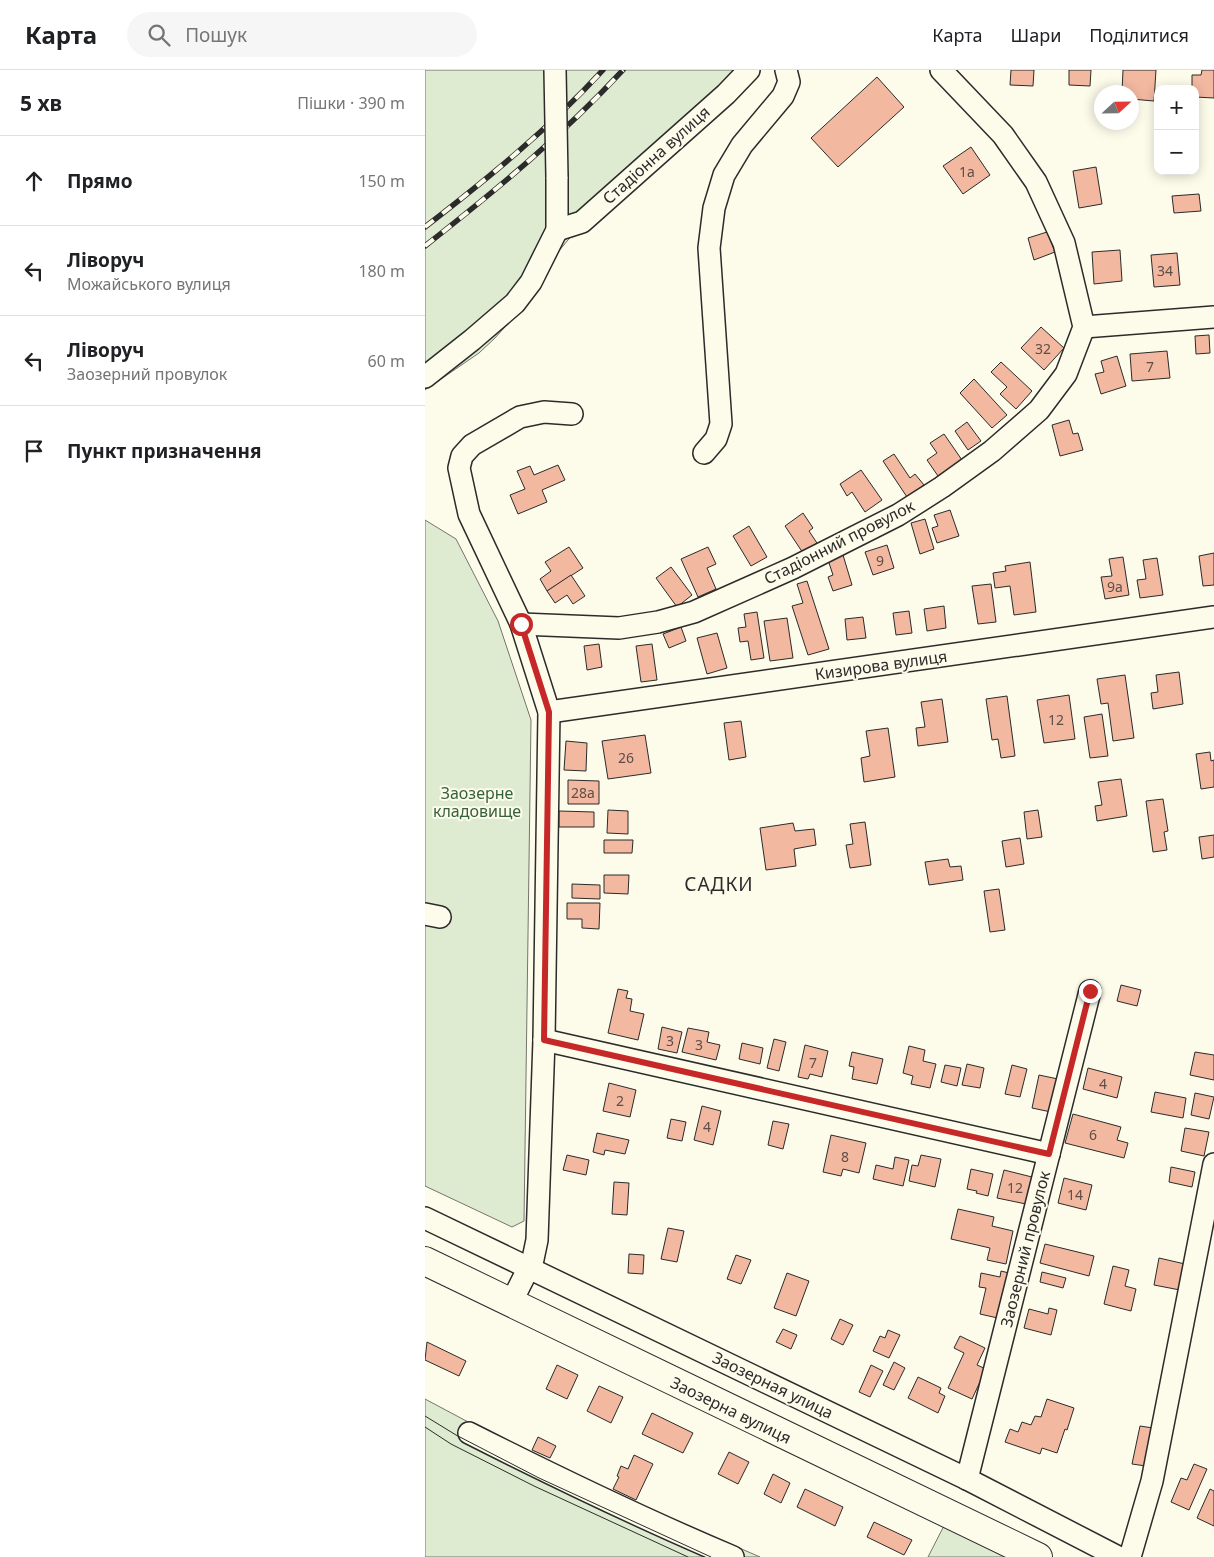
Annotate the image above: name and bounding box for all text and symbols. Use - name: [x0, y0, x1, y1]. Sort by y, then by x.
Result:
- search box: [127, 12, 477, 57]
- text: Карта: [25, 18, 97, 51]
- icon: search: [145, 21, 173, 49]
- text: Пошук: [185, 22, 247, 48]
- text: Карта: [932, 23, 983, 47]
- text: Шари: [1011, 23, 1061, 47]
- text: Поділитися: [1089, 23, 1189, 47]
- north arrow: [1094, 85, 1139, 130]
- map controls: [1154, 85, 1199, 175]
- button: +: [1154, 85, 1199, 130]
- text: 5 хв: [20, 89, 62, 117]
- text: Пішки · 390 m: [297, 92, 405, 114]
- street label: Стадіонна вулиця: [598, 101, 714, 209]
- button: −: [1154, 130, 1199, 175]
- house number: 1а: [959, 162, 975, 181]
- icon: ahead: [20, 167, 48, 195]
- text: Прямо: [67, 168, 133, 194]
- text: 150 m: [358, 170, 405, 192]
- text: Ліворуч: [67, 247, 144, 273]
- icon: left: [20, 257, 48, 285]
- text: 180 m: [358, 260, 405, 282]
- house number: 34: [1157, 261, 1173, 280]
- text: Можайського вулиця: [67, 273, 231, 295]
- text: Ліворуч: [67, 337, 144, 363]
- house number: 32: [1035, 339, 1051, 358]
- icon: left: [20, 347, 48, 375]
- text: 60 m: [368, 350, 405, 372]
- house number: 7: [1146, 357, 1154, 376]
- text: Заозерний провулок: [67, 363, 227, 385]
- icon: arrive: [20, 437, 48, 465]
- text: Пункт призначення: [67, 438, 261, 464]
- street label: Стадіонний провулок: [760, 494, 918, 590]
- house number: 9: [876, 551, 884, 570]
- house number: 9а: [1107, 577, 1123, 596]
- route start: [510, 613, 533, 636]
- street label: Кизирова вулиця: [813, 645, 949, 685]
- house number: 12: [1048, 710, 1064, 729]
- house number: 26: [618, 748, 634, 767]
- park label: Заозерне кладовище: [433, 782, 521, 822]
- house number: 28а: [571, 783, 595, 802]
- district label: САДКИ: [684, 871, 754, 897]
- route end: [1079, 980, 1102, 1003]
- house number: 3: [666, 1031, 674, 1050]
- house number: 3: [695, 1035, 703, 1054]
- house number: 7: [809, 1053, 817, 1072]
- house number: 4: [1099, 1074, 1107, 1093]
- house number: 2: [616, 1091, 624, 1110]
- house number: 4: [703, 1117, 711, 1136]
- house number: 6: [1089, 1125, 1097, 1144]
- house number: 8: [841, 1147, 849, 1166]
- street label: Заозерний провулок: [995, 1168, 1055, 1329]
- house number: 12: [1007, 1178, 1023, 1197]
- house number: 14: [1067, 1185, 1083, 1204]
- street label: Заозерная улица: [709, 1346, 837, 1424]
- street label: Заозерна вулиця: [667, 1371, 795, 1449]

